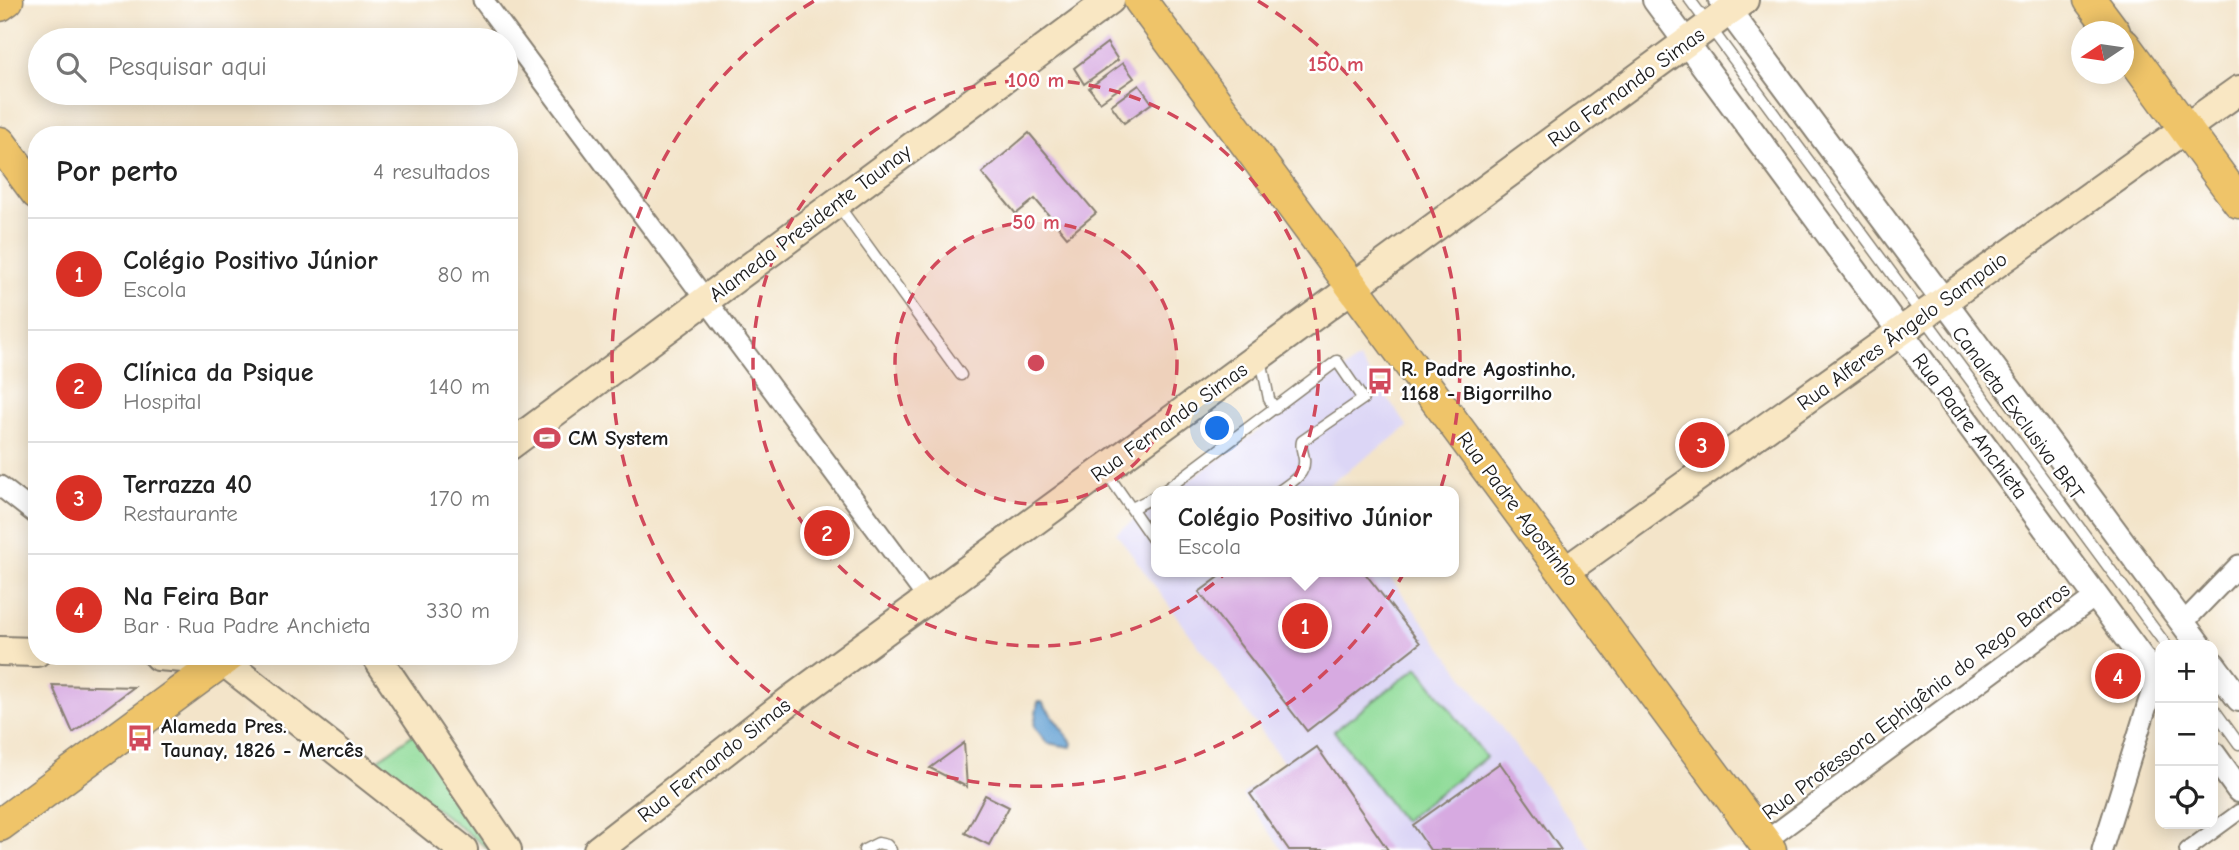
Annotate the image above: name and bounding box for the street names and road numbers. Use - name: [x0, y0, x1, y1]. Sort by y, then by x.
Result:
- street label: Rua Fernando Simas: [1543, 22, 1709, 152]
- street label: Alameda Presidente Taunay: [704, 139, 916, 307]
- street label: Rua Alferes Ângelo Sampaio: [1792, 247, 2012, 415]
- street label: Canaleta Exclusiva BRT: [1947, 322, 2089, 504]
- street label: Rua Padre Anchieta: [1907, 348, 2033, 504]
- street label: Rua Fernando Simas: [1086, 357, 1252, 487]
- street label: Rua Padre Agostinho: [1452, 427, 1584, 591]
- street label: Rua Professora Ephigênia do Rego Barros: [1757, 577, 2075, 825]
- street label: Rua Fernando Simas: [633, 693, 795, 827]

